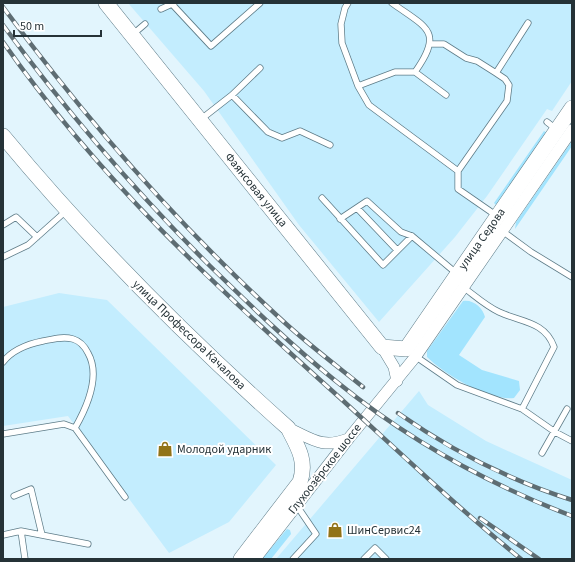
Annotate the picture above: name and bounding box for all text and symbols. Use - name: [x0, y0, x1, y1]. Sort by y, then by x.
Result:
- scale bar: [14, 12, 101, 38]
- text: 50 m: [20, 18, 44, 35]
- street label: Фаянсовая улица: [221, 149, 291, 231]
- street label: улица Седова: [454, 205, 510, 273]
- street label: улица Профессора Качалова: [129, 276, 249, 394]
- street label: Глухоозёрское шоссе: [284, 420, 366, 518]
- shop icon: Молодой ударник: [156, 440, 174, 458]
- place label: Молодой ударник: [177, 441, 271, 458]
- shop icon: ШинCервис24: [326, 521, 344, 539]
- place label: ШинCервис24: [347, 522, 421, 539]

